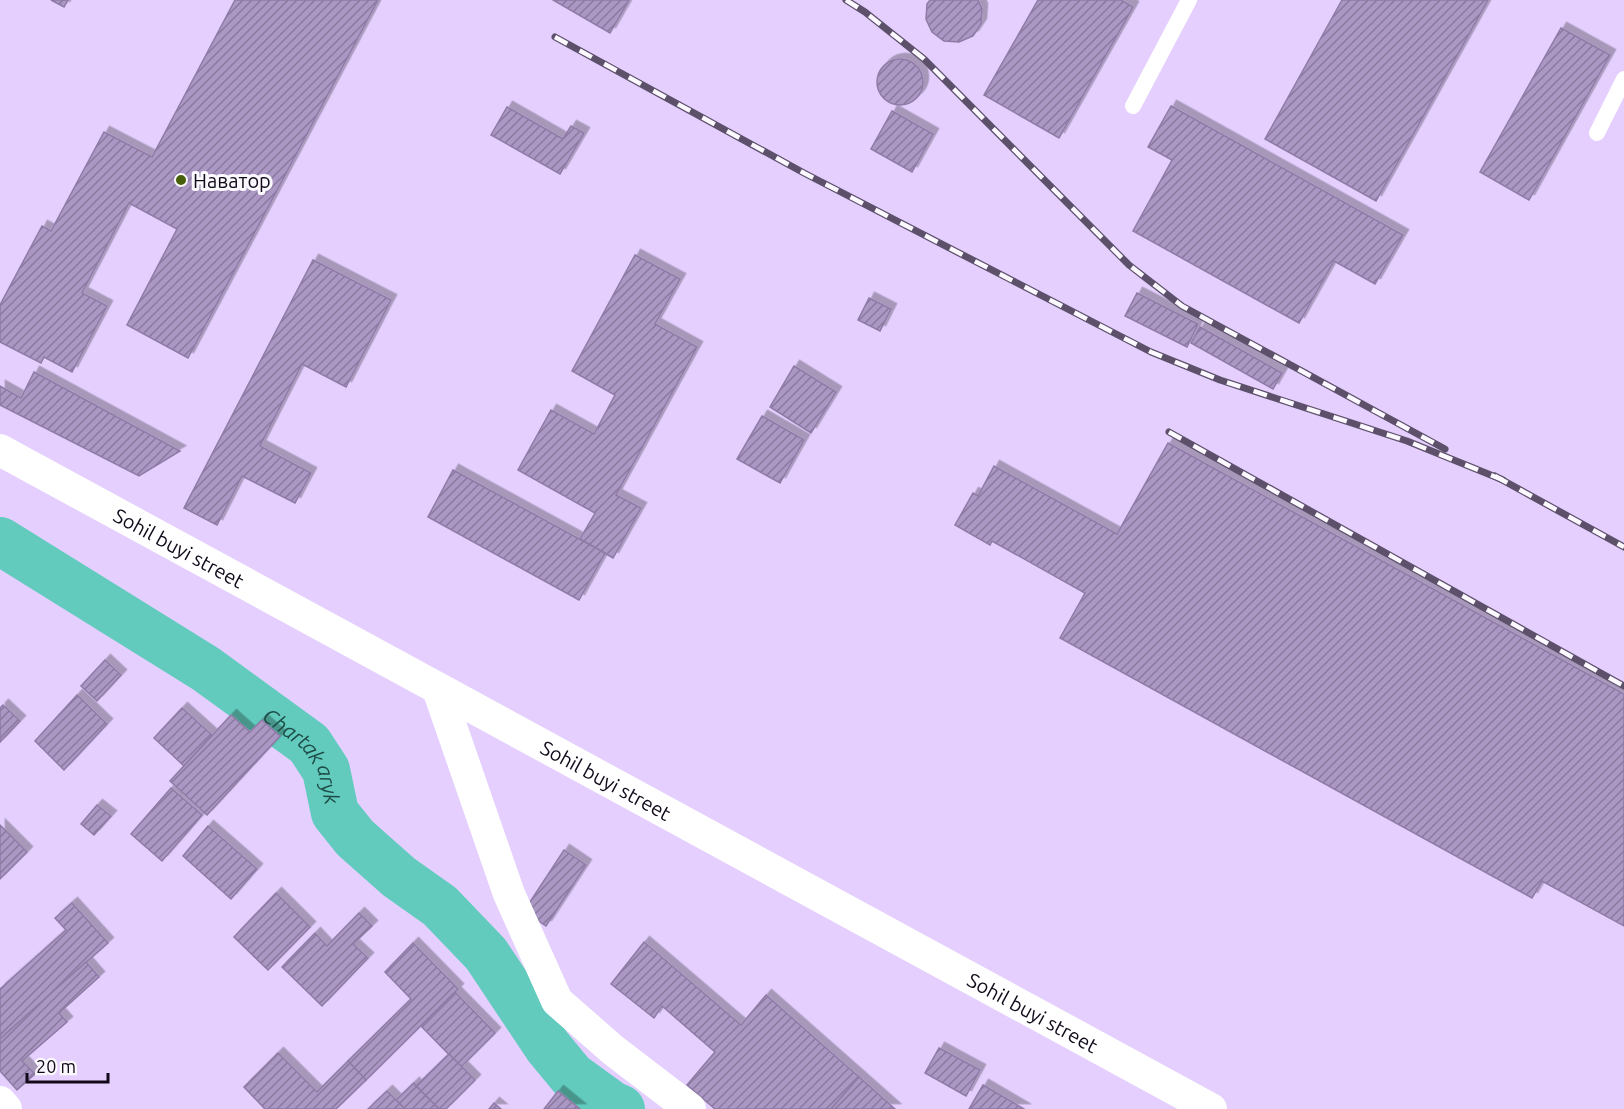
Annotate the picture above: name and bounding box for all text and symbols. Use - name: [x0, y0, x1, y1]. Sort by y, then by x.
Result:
- place label: Наватор: [193, 169, 271, 192]
- marker: Наватор: [174, 173, 188, 187]
- street label: Sohil buyi street: [110, 503, 248, 592]
- water label: Chartak aryk: [259, 703, 345, 807]
- street label: Sohil buyi street: [537, 735, 675, 825]
- street label: Sohil buyi street: [964, 967, 1102, 1057]
- scale bar: [27, 1046, 108, 1084]
- text: 20 m: [36, 1056, 76, 1076]

